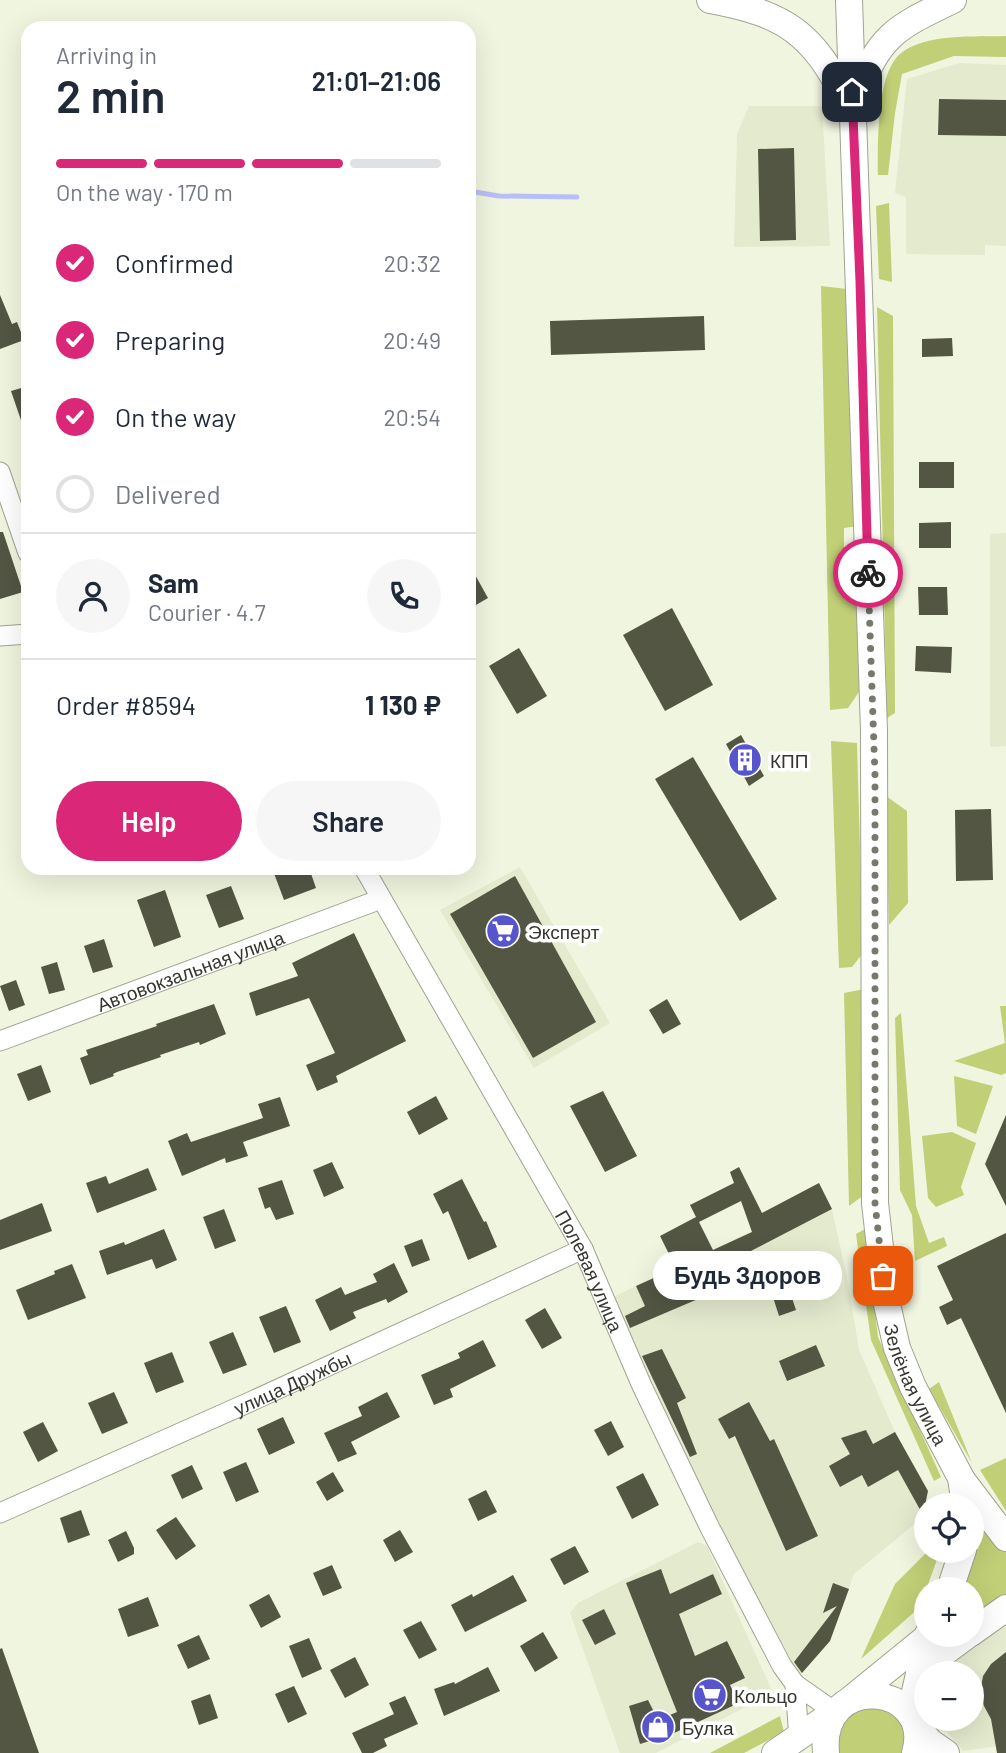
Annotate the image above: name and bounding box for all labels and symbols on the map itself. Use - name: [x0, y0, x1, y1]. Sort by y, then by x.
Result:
- pin: [822, 62, 882, 122]
- courier: [833, 538, 903, 608]
- building icon: КПП: [726, 741, 764, 779]
- place label: КПП: [770, 749, 808, 772]
- supermarket icon: Эксперт: [484, 912, 522, 950]
- place label: Эксперт: [528, 920, 600, 943]
- street label: Автовокзальная улица: [93, 925, 287, 1015]
- street label: Полевая улица: [551, 1205, 629, 1335]
- pin: [853, 1246, 913, 1306]
- callout: Будь Здоров: [652, 1252, 841, 1300]
- street label: Зелёная улица: [880, 1321, 953, 1449]
- street label: улица Дружбы: [230, 1346, 354, 1419]
- supermarket icon: Кольцо: [691, 1676, 729, 1714]
- place label: Кольцо: [734, 1684, 797, 1707]
- shop icon: Булка: [639, 1708, 677, 1746]
- place label: Булка: [682, 1716, 734, 1739]

